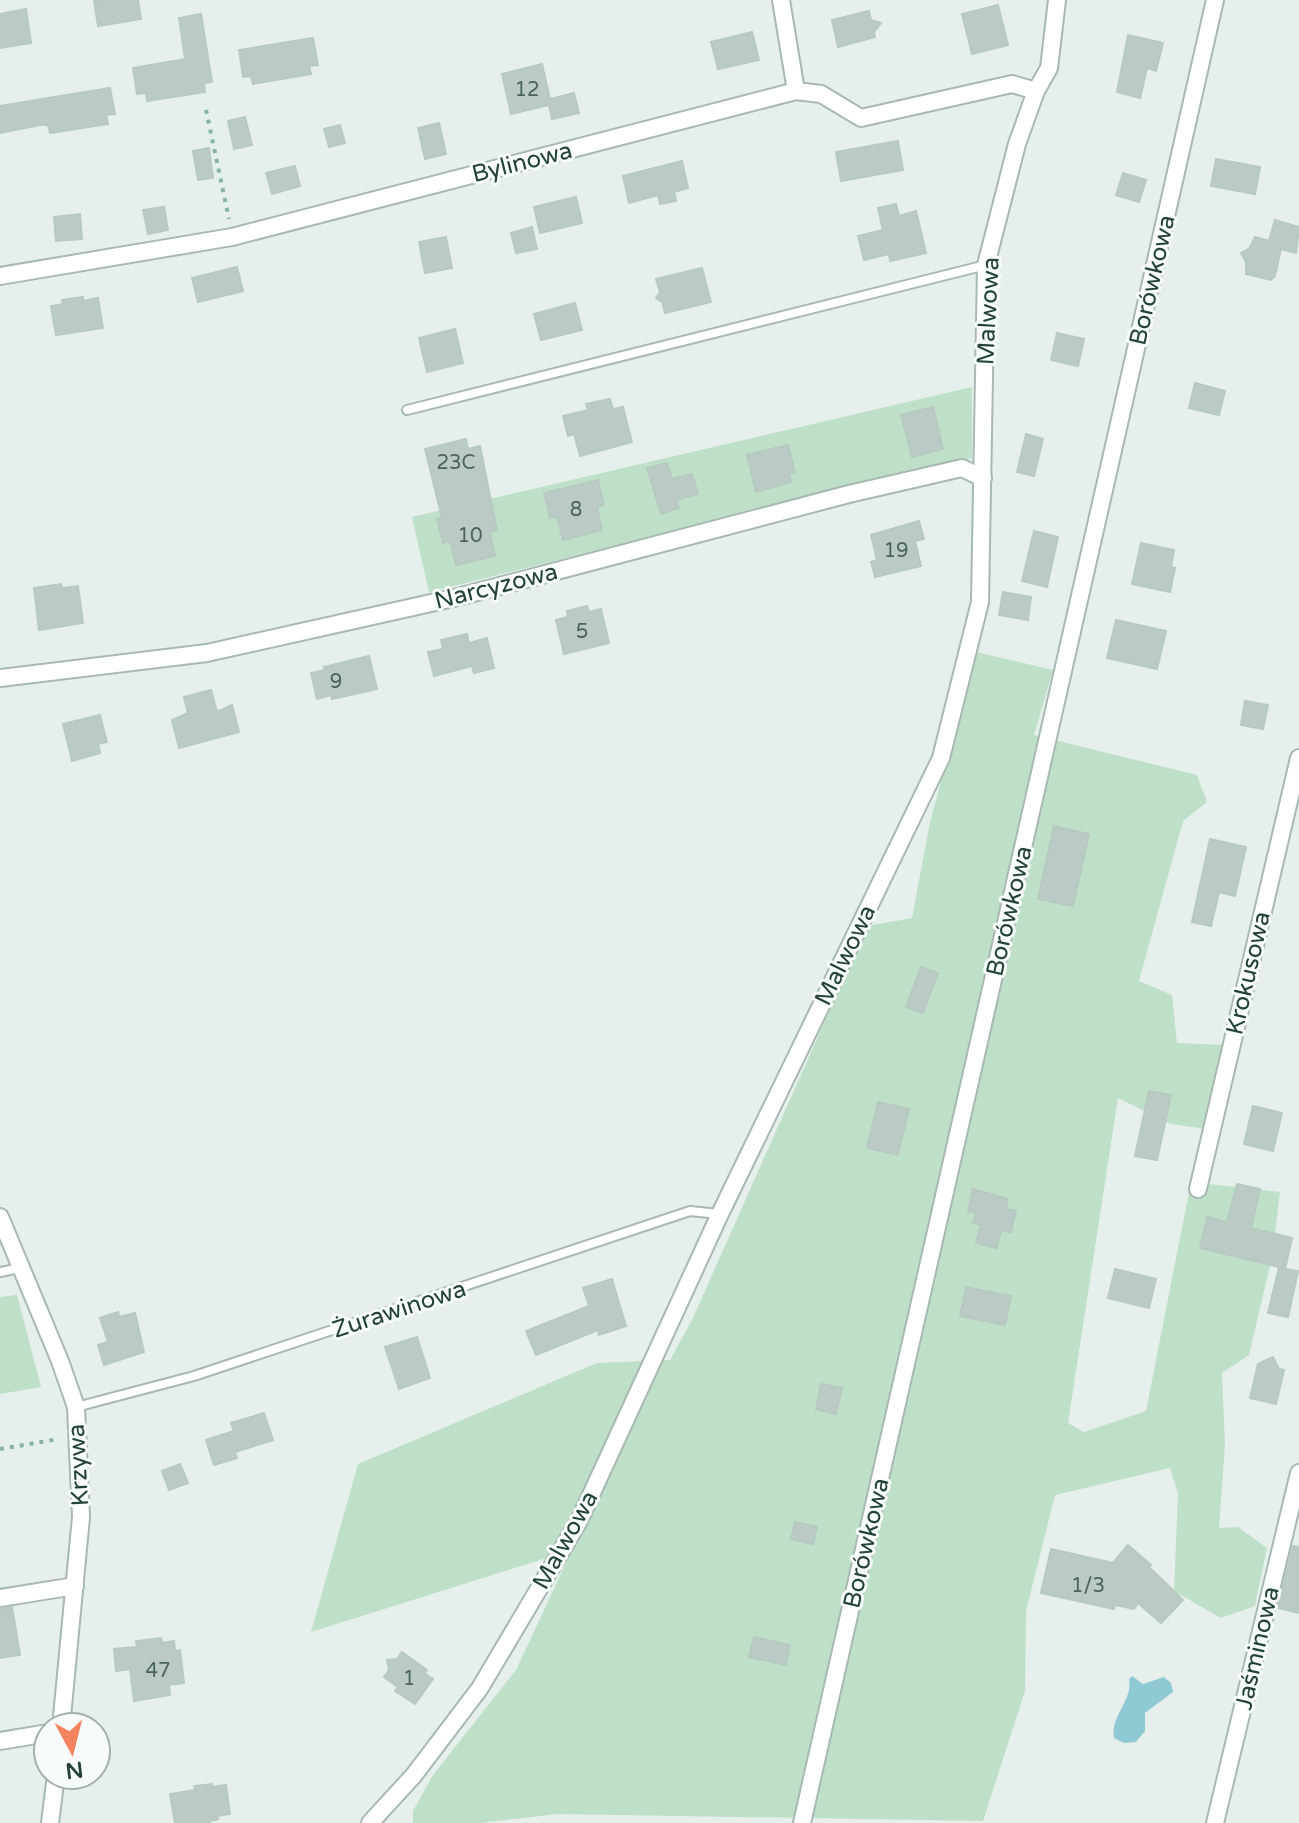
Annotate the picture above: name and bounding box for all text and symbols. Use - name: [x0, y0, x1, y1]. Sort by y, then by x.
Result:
- house number: 12: [514, 78, 540, 102]
- street label: Bylinowa: [469, 136, 575, 189]
- street label: Borówkowa: [1123, 212, 1182, 348]
- street label: Malwowa: [971, 256, 1006, 366]
- house number: 23C: [436, 451, 476, 475]
- house number: 8: [570, 498, 582, 522]
- house number: 10: [457, 524, 483, 548]
- house number: 19: [883, 539, 909, 563]
- street label: Narcyzowa: [431, 557, 561, 616]
- house number: 5: [576, 620, 588, 644]
- house number: 9: [330, 670, 342, 694]
- street label: Borówkowa: [980, 843, 1039, 979]
- street label: Malwowa: [809, 900, 882, 1010]
- street label: Krokusowa: [1220, 909, 1277, 1038]
- street label: Żurawinowa: [329, 1274, 470, 1345]
- street label: Krzywa: [62, 1423, 95, 1507]
- street label: Borówkowa: [837, 1475, 896, 1611]
- street label: Malwowa: [527, 1486, 604, 1595]
- house number: 1/3: [1071, 1574, 1105, 1598]
- street label: Jaśminowa: [1229, 1584, 1286, 1713]
- house number: 47: [145, 1659, 171, 1683]
- house number: 1: [403, 1667, 415, 1691]
- north arrow: [32, 1711, 112, 1791]
- text: N: [64, 1756, 85, 1784]

